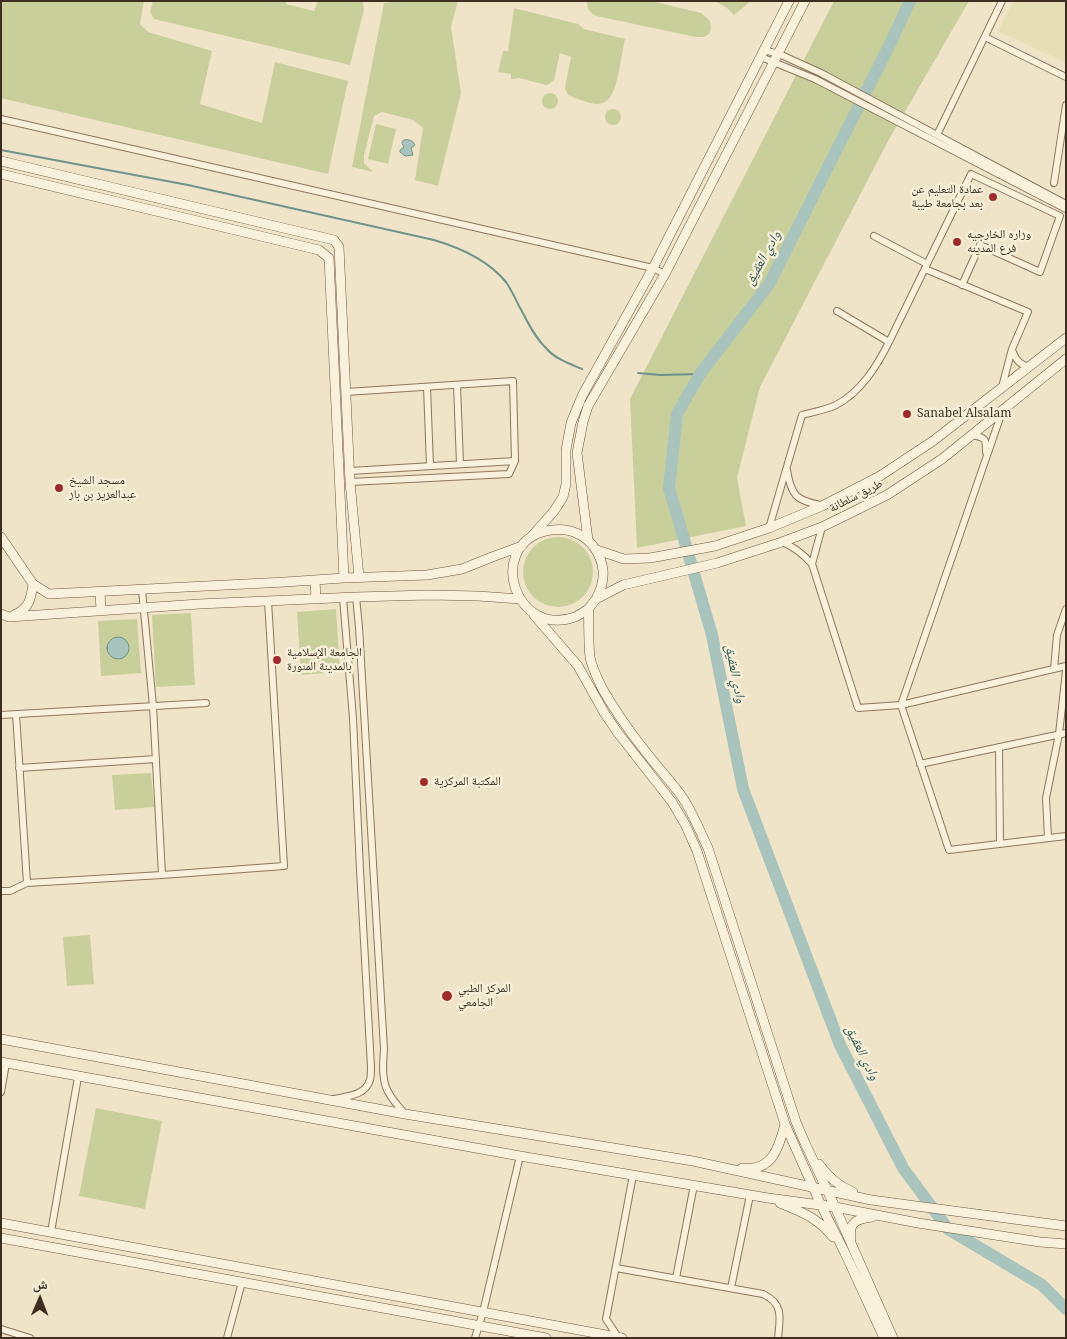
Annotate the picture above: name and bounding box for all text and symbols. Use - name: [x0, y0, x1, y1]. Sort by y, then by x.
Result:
- place label: عمادة التعليم عن بعد بجامعة طيبة: [911, 183, 983, 211]
- marker: عمادة التعليم عن بعد بجامعة طيبة: [987, 191, 999, 203]
- water label: وادي العقيق: [741, 228, 785, 288]
- place label: وزاره الخارجيه فرع المدينه: [967, 228, 1031, 256]
- marker: وزاره الخارجيه فرع المدينه: [951, 236, 963, 248]
- place label: Sanabel Alsalam: [917, 407, 1012, 421]
- marker: Sanabel Alsalam: [901, 408, 913, 420]
- place label: مسجد الشيخ عبدالعزيز بن باز: [69, 474, 136, 502]
- street label: طريق سلطانة: [827, 476, 885, 516]
- marker: مسجد الشيخ عبدالعزيز بن باز: [53, 482, 65, 494]
- water label: وادي العقيق: [721, 643, 749, 705]
- place label: الجامعة الإسلامية بالمدينة المنورة: [287, 646, 362, 674]
- marker: الجامعة الإسلامية بالمدينة المنورة: [271, 654, 283, 666]
- place label: المكتبة المركزية: [434, 775, 501, 789]
- marker: المكتبة المركزية: [418, 776, 430, 788]
- place label: المركز الطبي الجامعي: [458, 982, 511, 1010]
- marker: المركز الطبي الجامعي: [440, 989, 454, 1003]
- water label: وادي العقيق: [841, 1023, 883, 1083]
- north arrow: [15, 1274, 65, 1324]
- text: ش: [33, 1274, 48, 1293]

